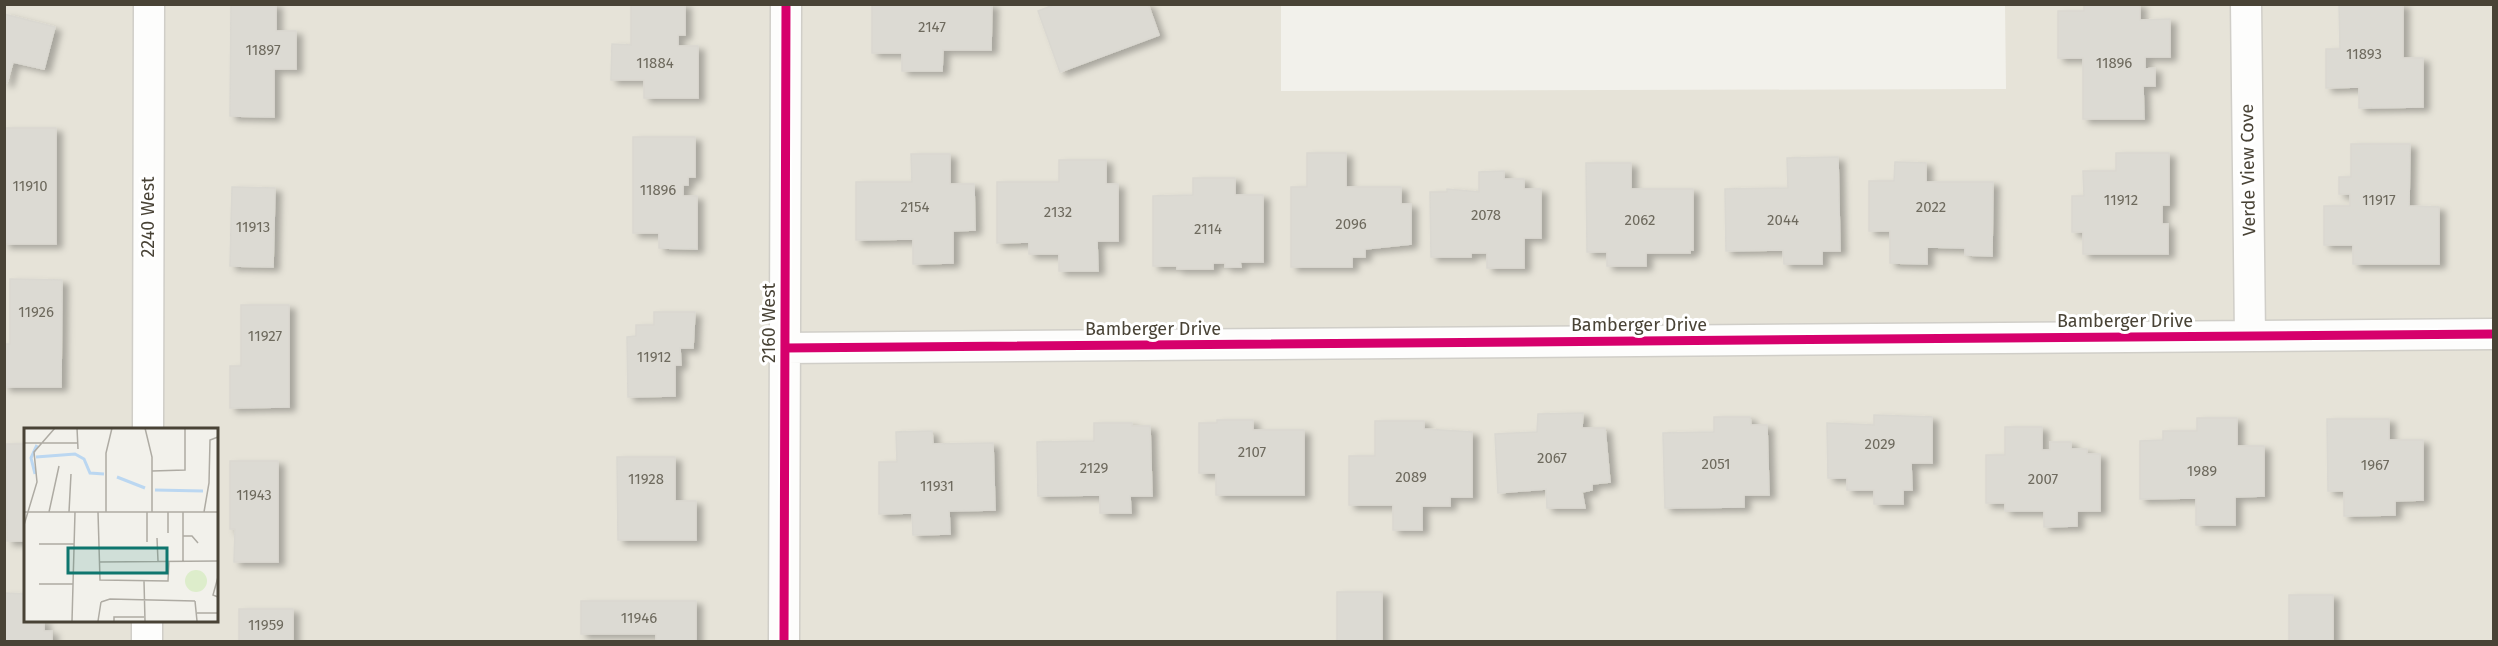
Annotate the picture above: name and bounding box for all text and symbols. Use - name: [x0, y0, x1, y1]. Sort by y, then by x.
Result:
- house number: 2147: [918, 18, 946, 36]
- house number: 11897: [245, 41, 281, 59]
- house number: 11893: [2346, 45, 2382, 63]
- house number: 11884: [636, 54, 674, 72]
- house number: 11896: [2096, 54, 2132, 72]
- street label: Verde View Cove: [2236, 104, 2260, 236]
- street label: 2240 West: [137, 176, 159, 258]
- house number: 11910: [12, 177, 48, 195]
- house number: 11896: [640, 181, 676, 199]
- house number: 11912: [2104, 191, 2138, 209]
- house number: 11917: [2362, 191, 2396, 209]
- house number: 2154: [900, 198, 930, 216]
- house number: 2022: [1916, 198, 1946, 216]
- house number: 2132: [1044, 203, 1072, 221]
- house number: 2078: [1471, 206, 1501, 224]
- house number: 2062: [1624, 211, 1656, 229]
- house number: 2044: [1767, 211, 1799, 229]
- house number: 2096: [1335, 215, 1367, 233]
- house number: 11913: [236, 218, 270, 236]
- house number: 2114: [1194, 220, 1222, 238]
- street label: 2160 West: [758, 282, 780, 363]
- house number: 11926: [18, 303, 54, 321]
- street label: Bamberger Drive: [2057, 310, 2193, 332]
- street label: Bamberger Drive: [1571, 314, 1707, 336]
- street label: Bamberger Drive: [1085, 318, 1221, 340]
- house number: 11927: [248, 327, 282, 345]
- house number: 11912: [637, 348, 671, 366]
- inset map: [24, 428, 218, 622]
- house number: 2029: [1865, 435, 1896, 453]
- house number: 2107: [1238, 443, 1266, 461]
- house number: 2067: [1537, 449, 1567, 467]
- house number: 2051: [1701, 455, 1731, 473]
- house number: 1967: [2361, 456, 2390, 474]
- house number: 2129: [1080, 459, 1108, 477]
- house number: 1989: [2187, 462, 2217, 480]
- house number: 2089: [1395, 468, 1427, 486]
- house number: 11928: [628, 470, 664, 488]
- house number: 2007: [2028, 470, 2059, 488]
- house number: 11931: [920, 477, 954, 495]
- house number: 11943: [236, 486, 272, 504]
- house number: 11946: [621, 609, 657, 627]
- house number: 11959: [248, 616, 284, 634]

